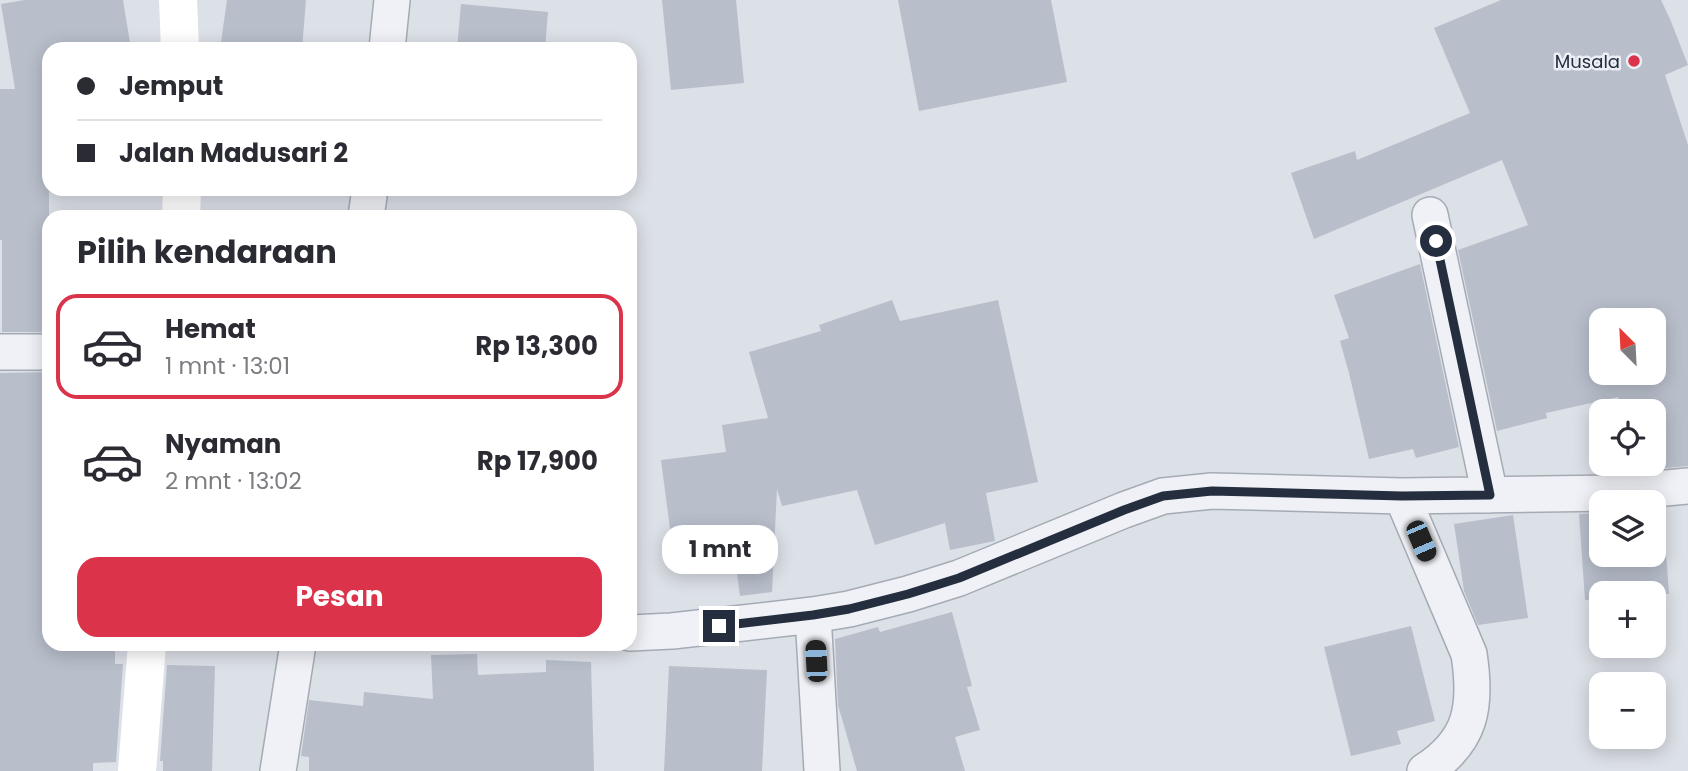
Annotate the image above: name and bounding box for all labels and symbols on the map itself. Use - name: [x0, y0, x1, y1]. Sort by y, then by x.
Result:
- place label: Musala: [1555, 49, 1620, 74]
- marker: Musala: [1626, 53, 1642, 69]
- route start: [1420, 225, 1452, 257]
- north arrow: [1589, 308, 1666, 385]
- car: [1404, 518, 1439, 564]
- callout: 1 mnt: [661, 524, 777, 574]
- route end: [703, 610, 735, 642]
- car: [805, 639, 828, 683]

